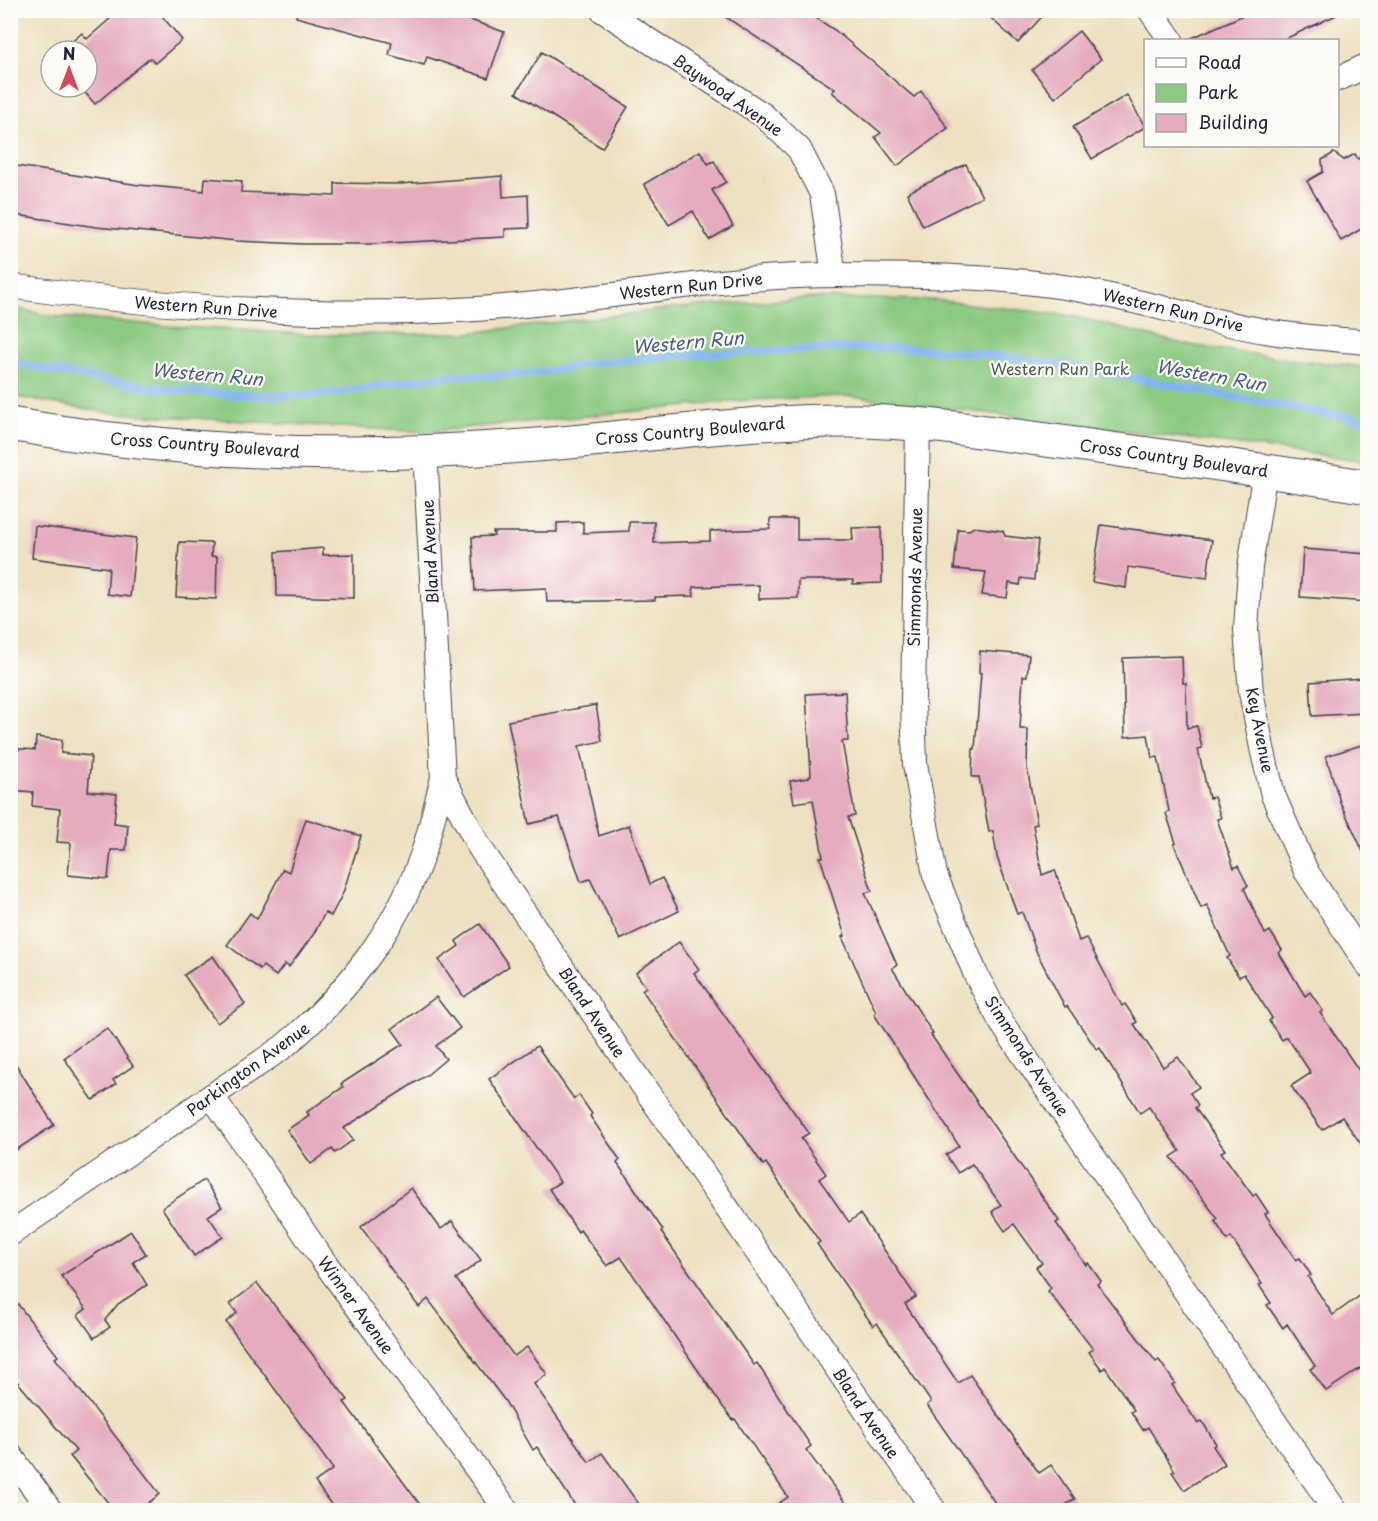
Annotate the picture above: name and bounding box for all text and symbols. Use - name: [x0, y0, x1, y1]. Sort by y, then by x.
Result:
- north arrow: [39, 39, 99, 99]
- legend: [1144, 39, 1339, 147]
- text: N: [63, 41, 75, 65]
- street label: Baywood Avenue: [669, 47, 789, 141]
- text: Road: [1198, 48, 1242, 75]
- text: Park: [1198, 78, 1238, 105]
- text: Building: [1198, 108, 1268, 135]
- street label: Western Run Drive: [618, 266, 764, 304]
- street label: Western Run Drive: [1100, 281, 1246, 337]
- street label: Western Run Drive: [134, 289, 279, 323]
- water label: Western Run: [631, 323, 746, 360]
- water label: Western Run: [1154, 352, 1270, 398]
- water label: Western Run: [150, 355, 265, 392]
- park label: Western Run Park: [991, 356, 1130, 380]
- street label: Cross Country Boulevard: [594, 410, 786, 450]
- street label: Cross Country Boulevard: [109, 425, 301, 463]
- street label: Cross Country Boulevard: [1078, 432, 1270, 482]
- street label: Bland Avenue: [414, 499, 444, 605]
- street label: Simmonds Avenue: [901, 507, 927, 647]
- street label: Key Avenue: [1241, 685, 1281, 775]
- street label: Bland Avenue: [554, 961, 632, 1062]
- street label: Simmonds Avenue: [980, 991, 1076, 1121]
- street label: Parkington Avenue: [181, 1015, 314, 1121]
- street label: Winner Avenue: [313, 1251, 401, 1359]
- street label: Bland Avenue: [828, 1362, 906, 1463]

